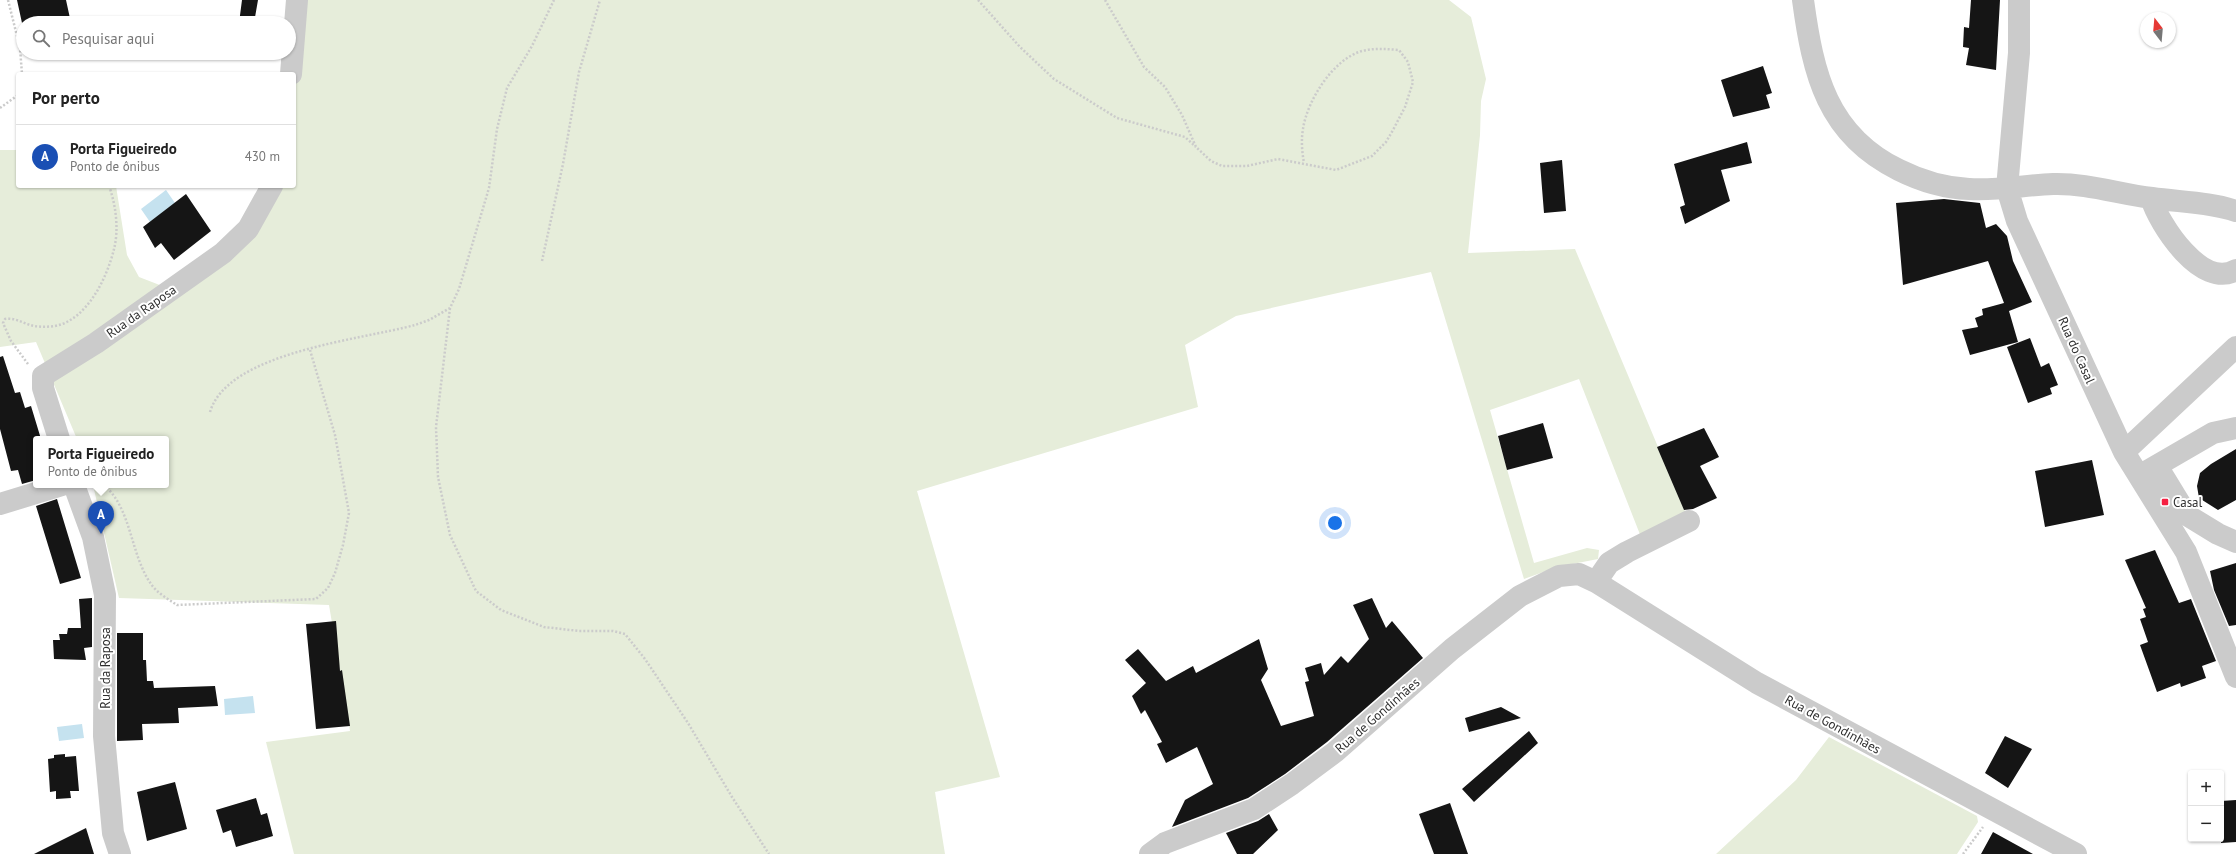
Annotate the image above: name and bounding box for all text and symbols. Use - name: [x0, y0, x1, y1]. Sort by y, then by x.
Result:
- north arrow: [2140, 12, 2176, 48]
- search box: [16, 16, 296, 60]
- icon: search: [30, 27, 52, 49]
- text: Pesquisar aqui: [62, 29, 154, 48]
- text: Por perto: [32, 87, 100, 109]
- text: Porta Figueiredo: [70, 139, 177, 158]
- text: A: [41, 148, 49, 165]
- text: 430 m: [245, 148, 280, 165]
- text: Ponto de ônibus: [70, 158, 160, 175]
- street label: Rua da Raposa: [103, 281, 180, 342]
- street label: Rua do Casal: [2054, 314, 2099, 386]
- popup: [33, 436, 169, 488]
- text: Porta Figueiredo: [48, 444, 154, 463]
- text: Ponto de ônibus: [48, 463, 137, 480]
- place label: Casal: [2173, 494, 2203, 511]
- marker: Casal: [2160, 497, 2170, 507]
- pin: A: [88, 501, 114, 534]
- your location: [1325, 513, 1345, 533]
- street label: Rua da Raposa: [97, 627, 114, 709]
- street label: Rua de Gondinhães: [1331, 674, 1423, 757]
- street label: Rua de Gondinhães: [1782, 691, 1884, 758]
- map controls: [2188, 770, 2224, 842]
- button: +: [2188, 770, 2224, 806]
- button: −: [2188, 806, 2224, 842]

